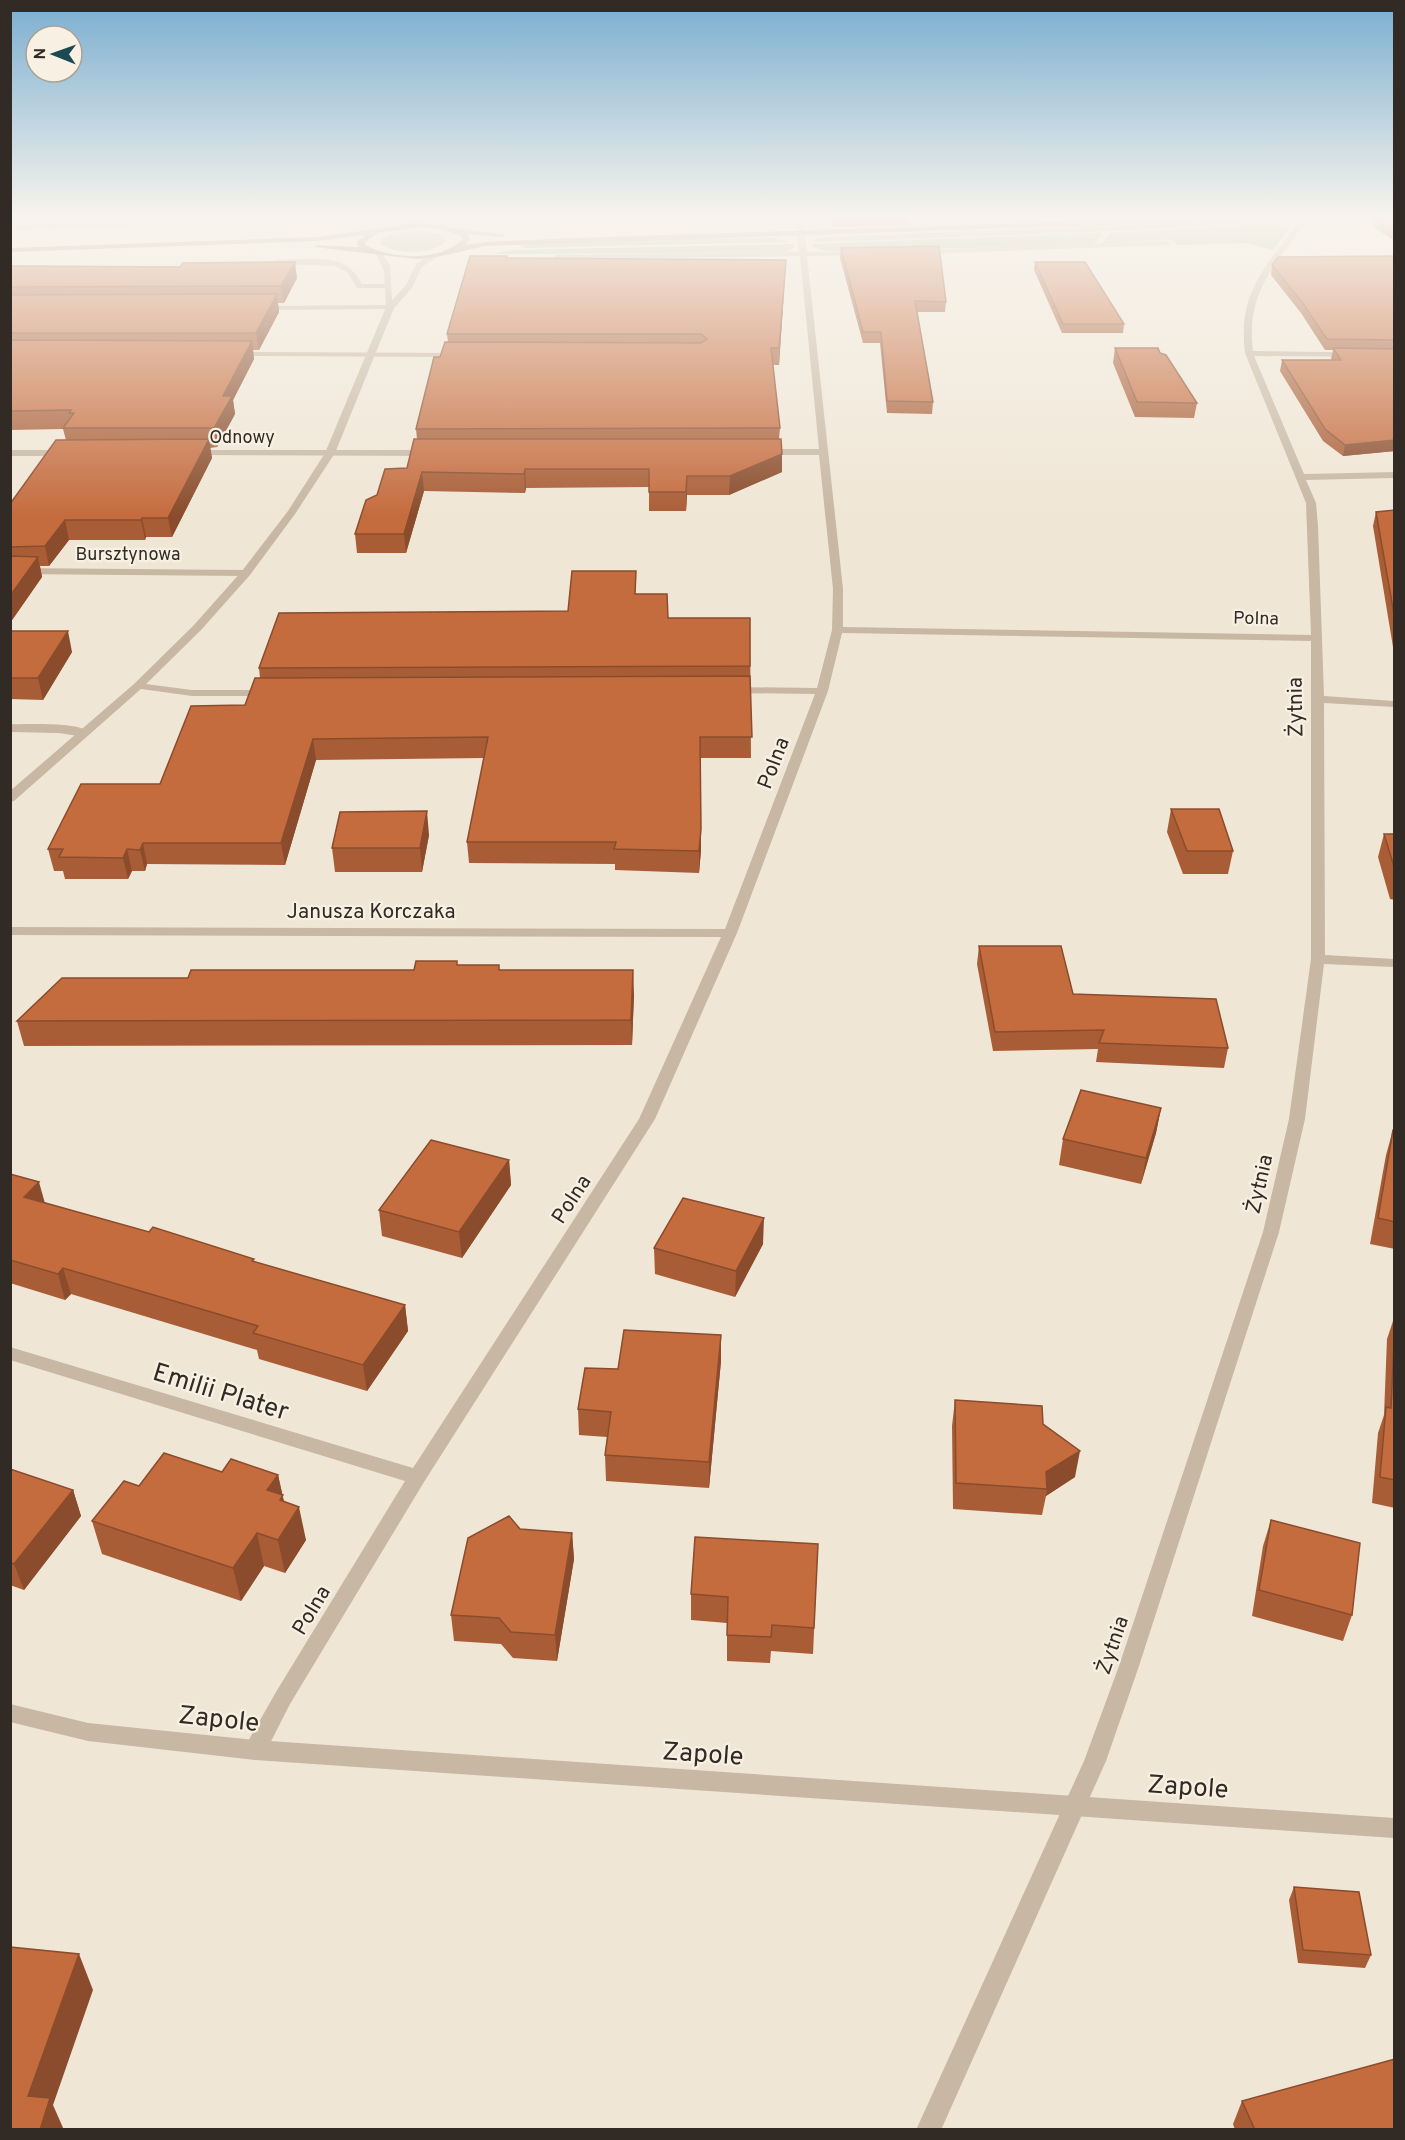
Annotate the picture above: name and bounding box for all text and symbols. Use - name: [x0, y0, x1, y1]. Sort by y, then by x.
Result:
- north arrow: [24, 24, 84, 84]
- text: N: [31, 48, 51, 60]
- street label: Odnowy: [209, 427, 275, 450]
- street label: Bursztynowa: [76, 544, 180, 567]
- street label: Polna: [1233, 608, 1279, 631]
- street label: Żytnia: [1282, 677, 1311, 737]
- street label: Polna: [752, 734, 797, 793]
- street label: Janusza Korczaka: [287, 899, 455, 926]
- street label: Żytnia: [1241, 1152, 1280, 1217]
- street label: Polna: [546, 1170, 598, 1230]
- street label: Emilii Plater: [148, 1357, 292, 1430]
- street label: Polna: [287, 1581, 338, 1641]
- street label: Żytnia: [1091, 1613, 1136, 1678]
- street label: Zapole: [177, 1700, 261, 1741]
- street label: Zapole: [661, 1736, 745, 1775]
- street label: Zapole: [1146, 1769, 1230, 1808]

